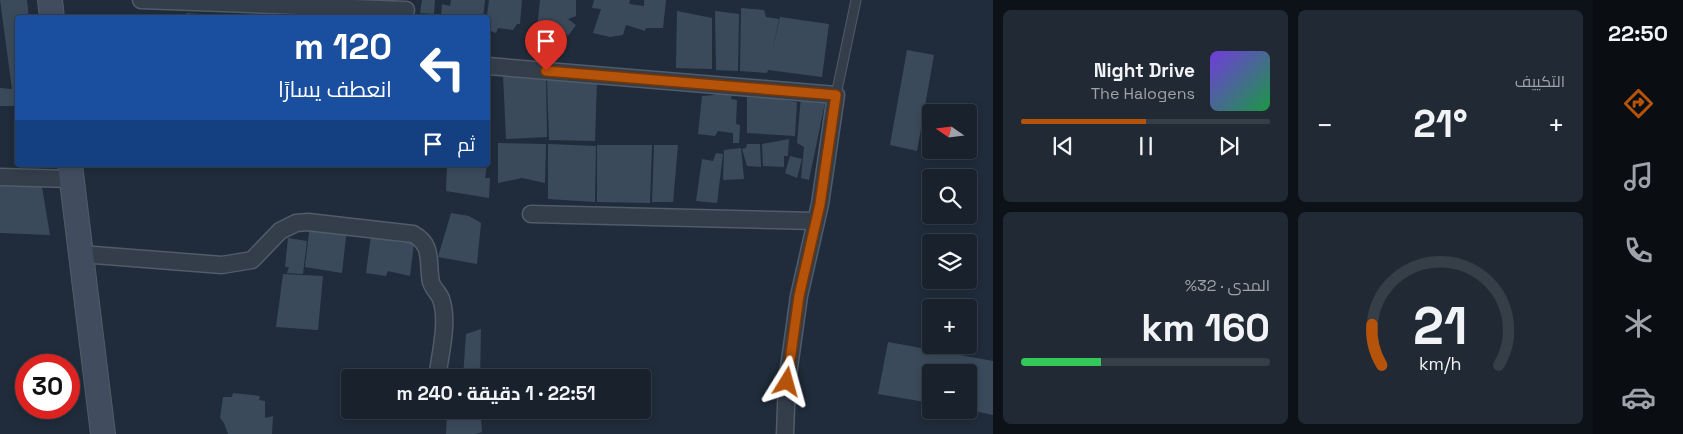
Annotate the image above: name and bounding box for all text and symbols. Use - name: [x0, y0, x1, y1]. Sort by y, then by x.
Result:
- text: 22:50: [1608, 19, 1668, 47]
- pin: [525, 20, 567, 71]
- text: 120 m: [294, 25, 392, 69]
- icon: arrive: [532, 27, 560, 55]
- icon: left: [410, 35, 475, 100]
- text: Night Drive: [1094, 58, 1195, 83]
- text: التكييف: [1515, 71, 1565, 92]
- text: انعطف يسارًا: [278, 75, 392, 103]
- text: The Halogens: [1091, 83, 1195, 104]
- icon: directions: [1621, 86, 1656, 121]
- text: 21°: [1413, 100, 1468, 148]
- north arrow: [922, 104, 978, 159]
- map controls: [922, 104, 977, 419]
- text: −: [1316, 107, 1333, 143]
- text: +: [1548, 107, 1565, 143]
- icon: arrive: [419, 130, 447, 158]
- text: ثم: [457, 132, 475, 157]
- icon: previous: [1049, 132, 1077, 160]
- icon: pause: [1132, 132, 1160, 160]
- icon: next: [1215, 132, 1243, 160]
- icon: music: [1621, 159, 1656, 194]
- button: search: [922, 169, 977, 224]
- icon: phone: [1621, 233, 1656, 268]
- button: layers: [922, 234, 977, 289]
- text: المدى · 32%: [1185, 275, 1270, 296]
- text: 21: [1413, 293, 1468, 359]
- button: +: [922, 299, 977, 354]
- text: 160 km: [1141, 304, 1270, 352]
- icon: climate: [1621, 306, 1656, 341]
- text: km/h: [1419, 352, 1462, 375]
- speed limit sign: 30: [15, 354, 80, 419]
- position arrow: [760, 355, 812, 407]
- button: −: [922, 364, 977, 419]
- icon: car: [1621, 380, 1656, 415]
- text: 22:51 · 1 دقيقة · 240 m: [396, 381, 596, 406]

